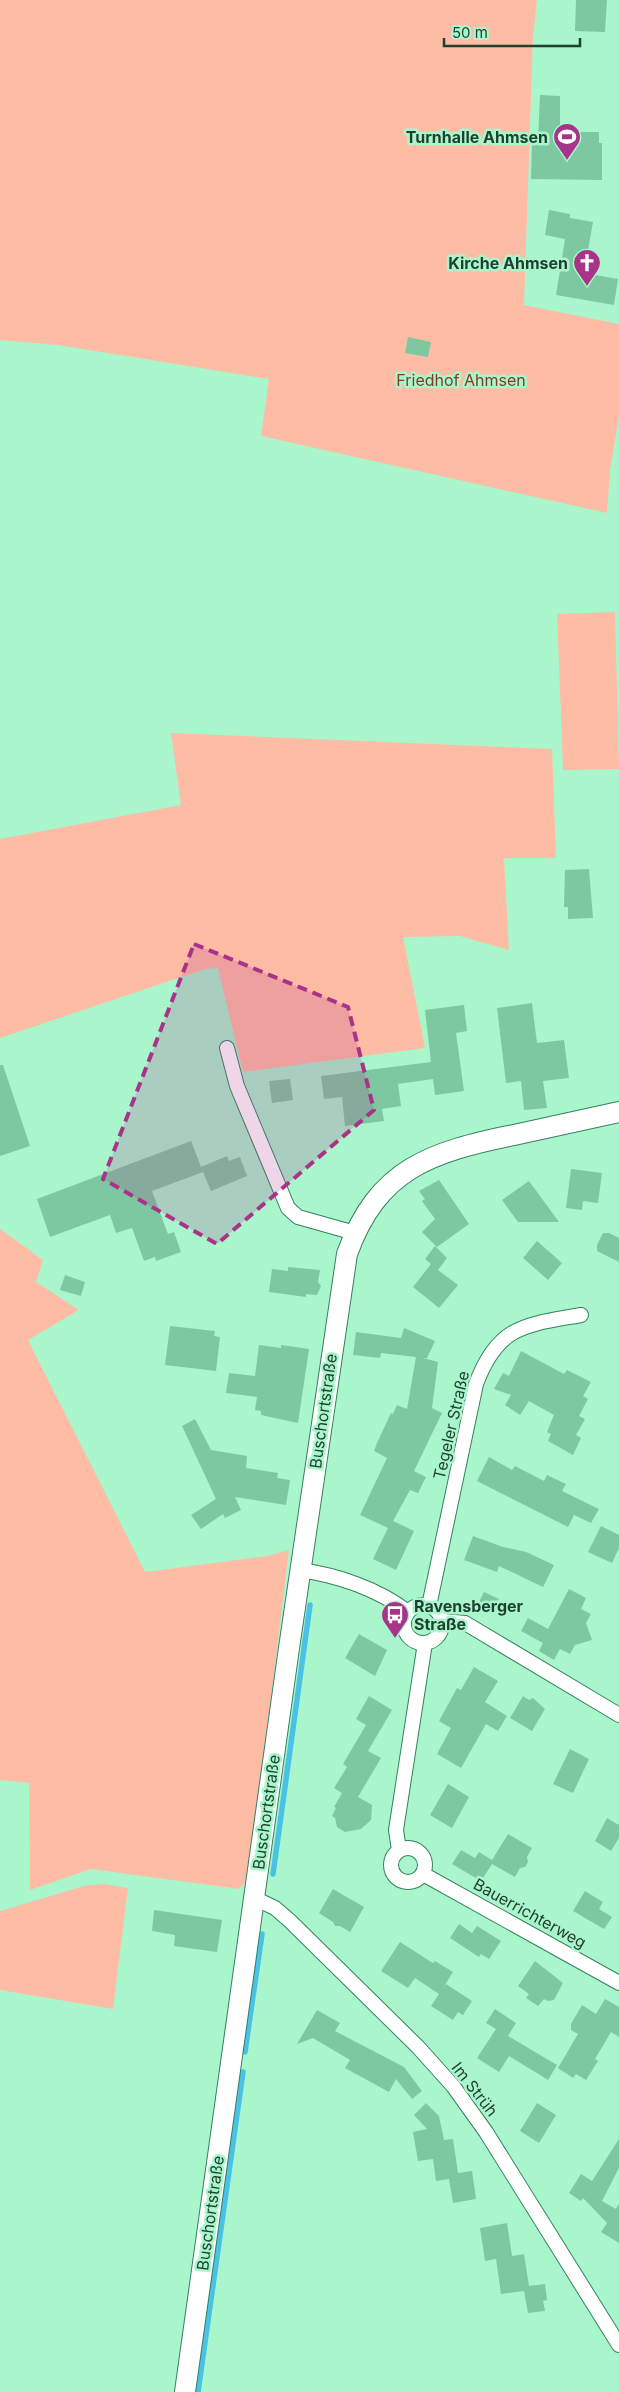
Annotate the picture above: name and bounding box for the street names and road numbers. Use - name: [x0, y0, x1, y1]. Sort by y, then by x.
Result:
- street label: Buschortstraße: [305, 1352, 341, 1470]
- street label: Tegeler Straße: [429, 1369, 473, 1481]
- street label: Buschortstraße: [248, 1753, 284, 1871]
- street label: Bauerrichterweg: [470, 1874, 590, 1952]
- street label: Im Strüh: [448, 2058, 502, 2120]
- street label: Buschortstraße: [192, 2154, 228, 2272]

